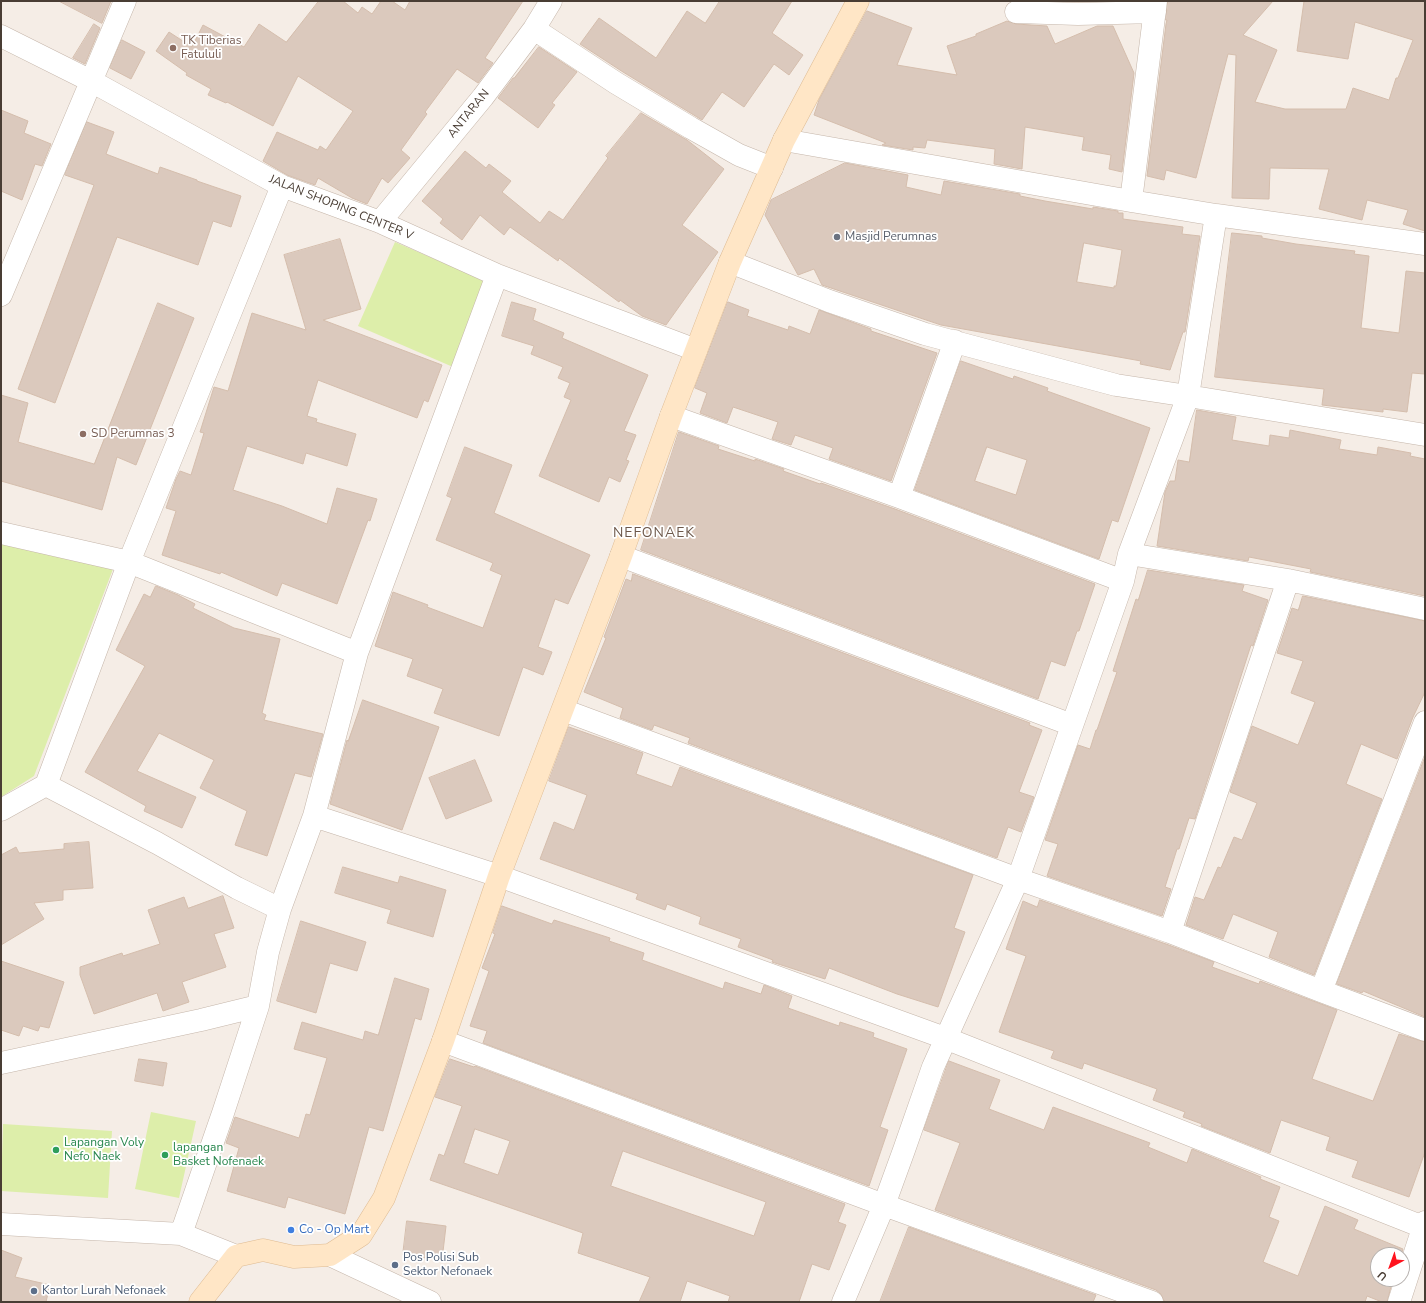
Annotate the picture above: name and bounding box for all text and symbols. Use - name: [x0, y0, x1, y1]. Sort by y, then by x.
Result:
- place label: TK Tiberias Fatululi: [181, 34, 241, 62]
- marker: TK Tiberias Fatululi: [168, 43, 178, 53]
- street label: ANTARAN: [445, 87, 493, 141]
- street label: JALAN SHOPING CENTER V: [267, 172, 415, 244]
- place label: Masjid Perumnas: [845, 230, 937, 244]
- marker: Masjid Perumnas: [832, 232, 842, 242]
- place label: SD Perumnas 3: [91, 427, 175, 441]
- marker: SD Perumnas 3: [78, 429, 88, 439]
- district label: NEFONAEK: [613, 526, 695, 542]
- place label: Lapangan Voly Nefo Naek: [64, 1136, 144, 1164]
- place label: lapangan Basket Nofenaek: [173, 1141, 264, 1169]
- marker: Lapangan Voly Nefo Naek: [51, 1145, 61, 1155]
- marker: lapangan Basket Nofenaek: [160, 1150, 170, 1160]
- place label: Co - Op Mart: [299, 1223, 369, 1237]
- marker: Co - Op Mart: [286, 1225, 296, 1235]
- north arrow: [1370, 1247, 1410, 1287]
- place label: Pos Polisi Sub Sektor Nefonaek: [403, 1251, 492, 1279]
- marker: Pos Polisi Sub Sektor Nefonaek: [390, 1260, 400, 1270]
- text: U: [1374, 1267, 1390, 1284]
- place label: Kantor Lurah Nefonaek: [42, 1284, 166, 1298]
- marker: Kantor Lurah Nefonaek: [29, 1286, 39, 1296]

